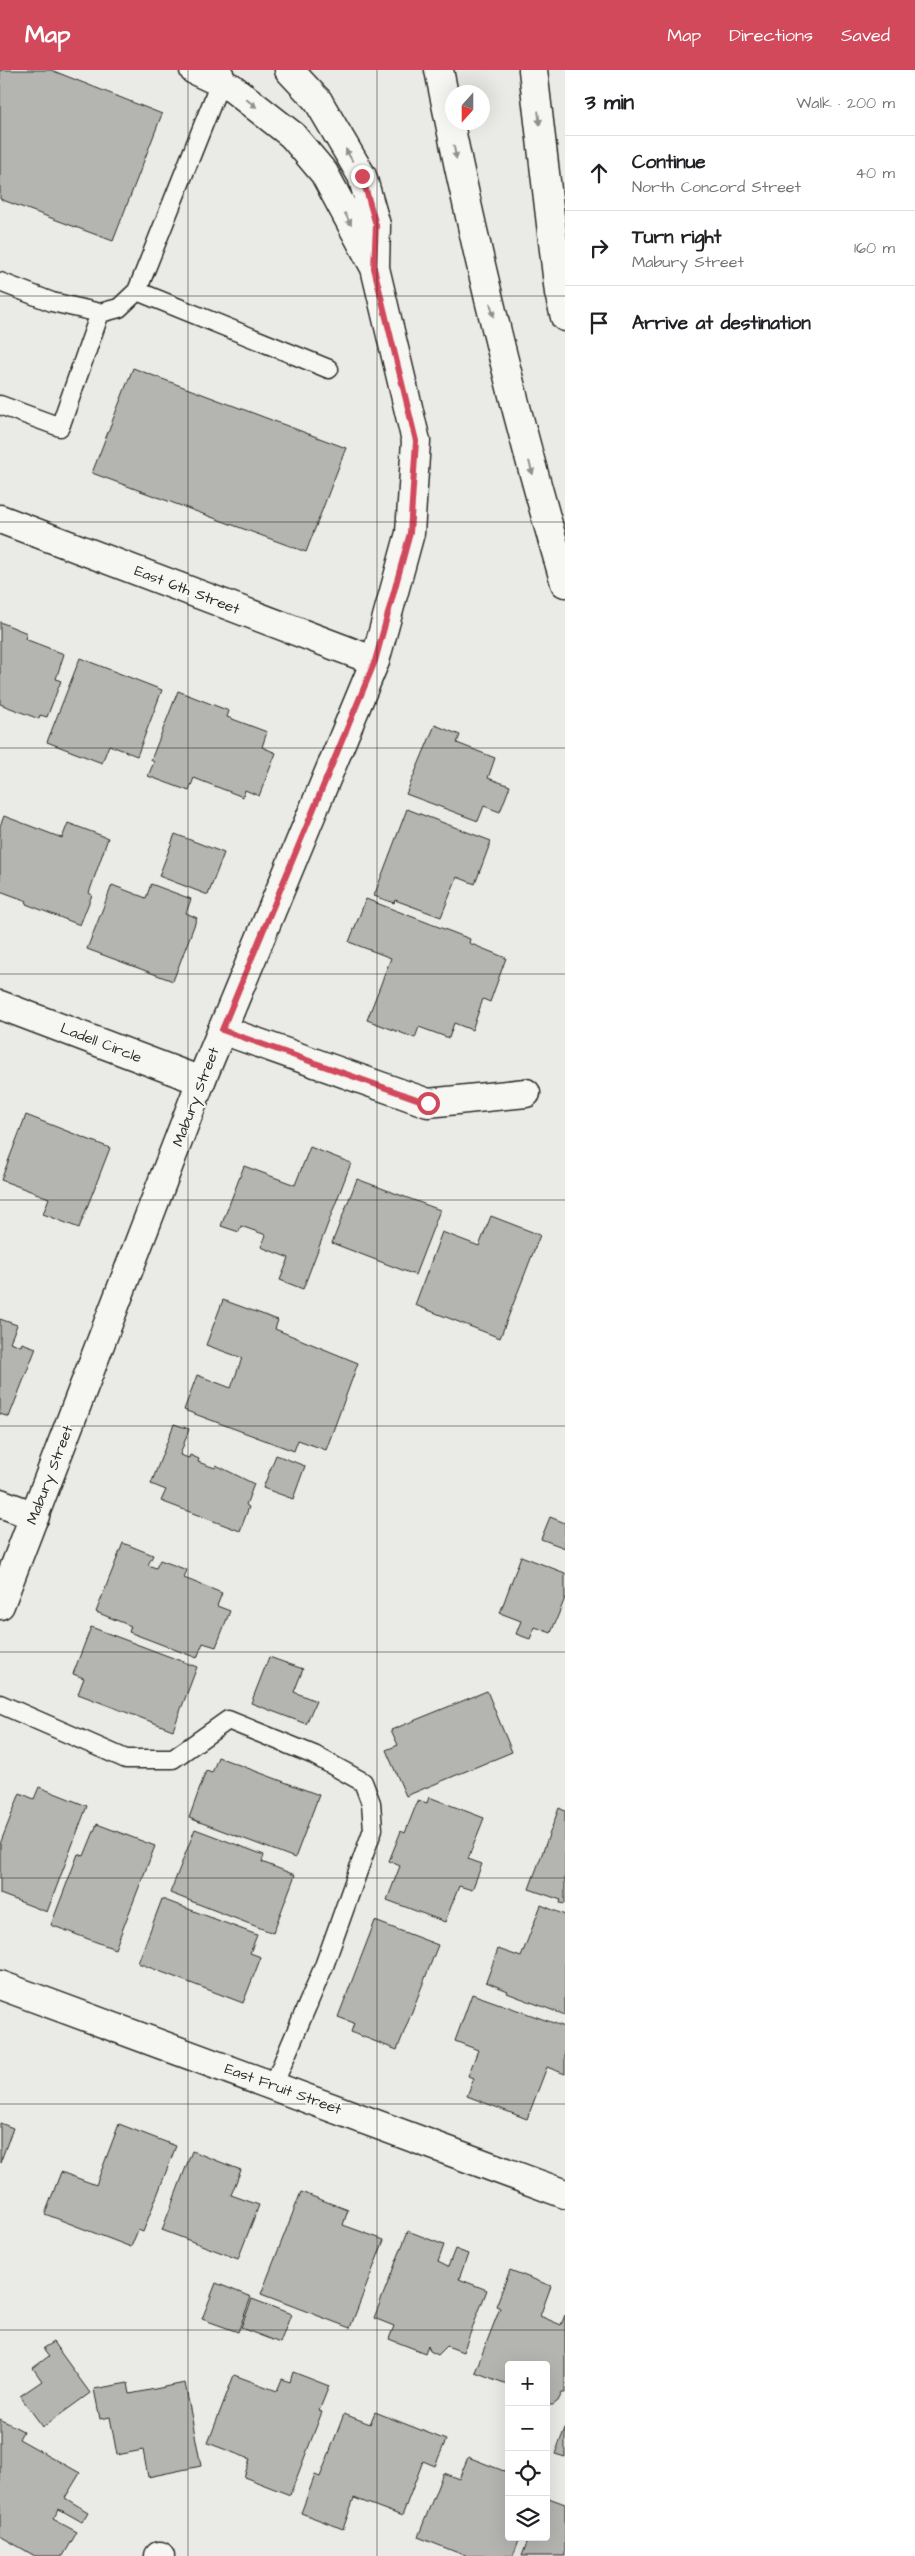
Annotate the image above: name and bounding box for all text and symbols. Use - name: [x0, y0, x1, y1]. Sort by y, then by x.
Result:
- text: Map: [25, 18, 70, 52]
- text: Map: [667, 23, 701, 48]
- text: Directions: [729, 23, 813, 48]
- text: Saved: [841, 23, 890, 48]
- north arrow: [445, 85, 490, 130]
- text: 3 min: [585, 88, 634, 117]
- text: Walk · 200 m: [796, 92, 895, 114]
- one-way arrow: [244, 97, 257, 108]
- one-way arrow: [535, 111, 543, 127]
- one-way arrow: [451, 145, 459, 160]
- one-way arrow: [345, 148, 354, 161]
- text: Continue: [632, 149, 706, 176]
- icon: ahead: [585, 159, 613, 187]
- text: 40 m: [855, 162, 895, 184]
- route end: [351, 165, 374, 188]
- text: North Concord Street: [632, 176, 801, 198]
- one-way arrow: [344, 211, 352, 226]
- text: Turn right: [632, 224, 721, 251]
- icon: right: [585, 234, 613, 262]
- text: 160 m: [854, 237, 895, 259]
- text: Mabury Street: [632, 251, 744, 273]
- one-way arrow: [488, 303, 496, 318]
- icon: arrive: [585, 309, 613, 337]
- text: Arrive at destination: [632, 310, 811, 337]
- one-way arrow: [528, 461, 536, 476]
- street label: East 6th Street: [131, 560, 243, 620]
- street label: Ladell Circle: [57, 1018, 145, 1068]
- street label: Mabury Street: [167, 1044, 226, 1150]
- route start: [417, 1092, 440, 1115]
- street label: Mabury Street: [21, 1422, 80, 1528]
- street label: East Fruit Street: [222, 2058, 344, 2120]
- map controls: [505, 2361, 550, 2541]
- button: +: [505, 2361, 550, 2406]
- button: −: [505, 2406, 550, 2451]
- button: locate: [505, 2451, 550, 2496]
- button: layers: [505, 2496, 550, 2541]

